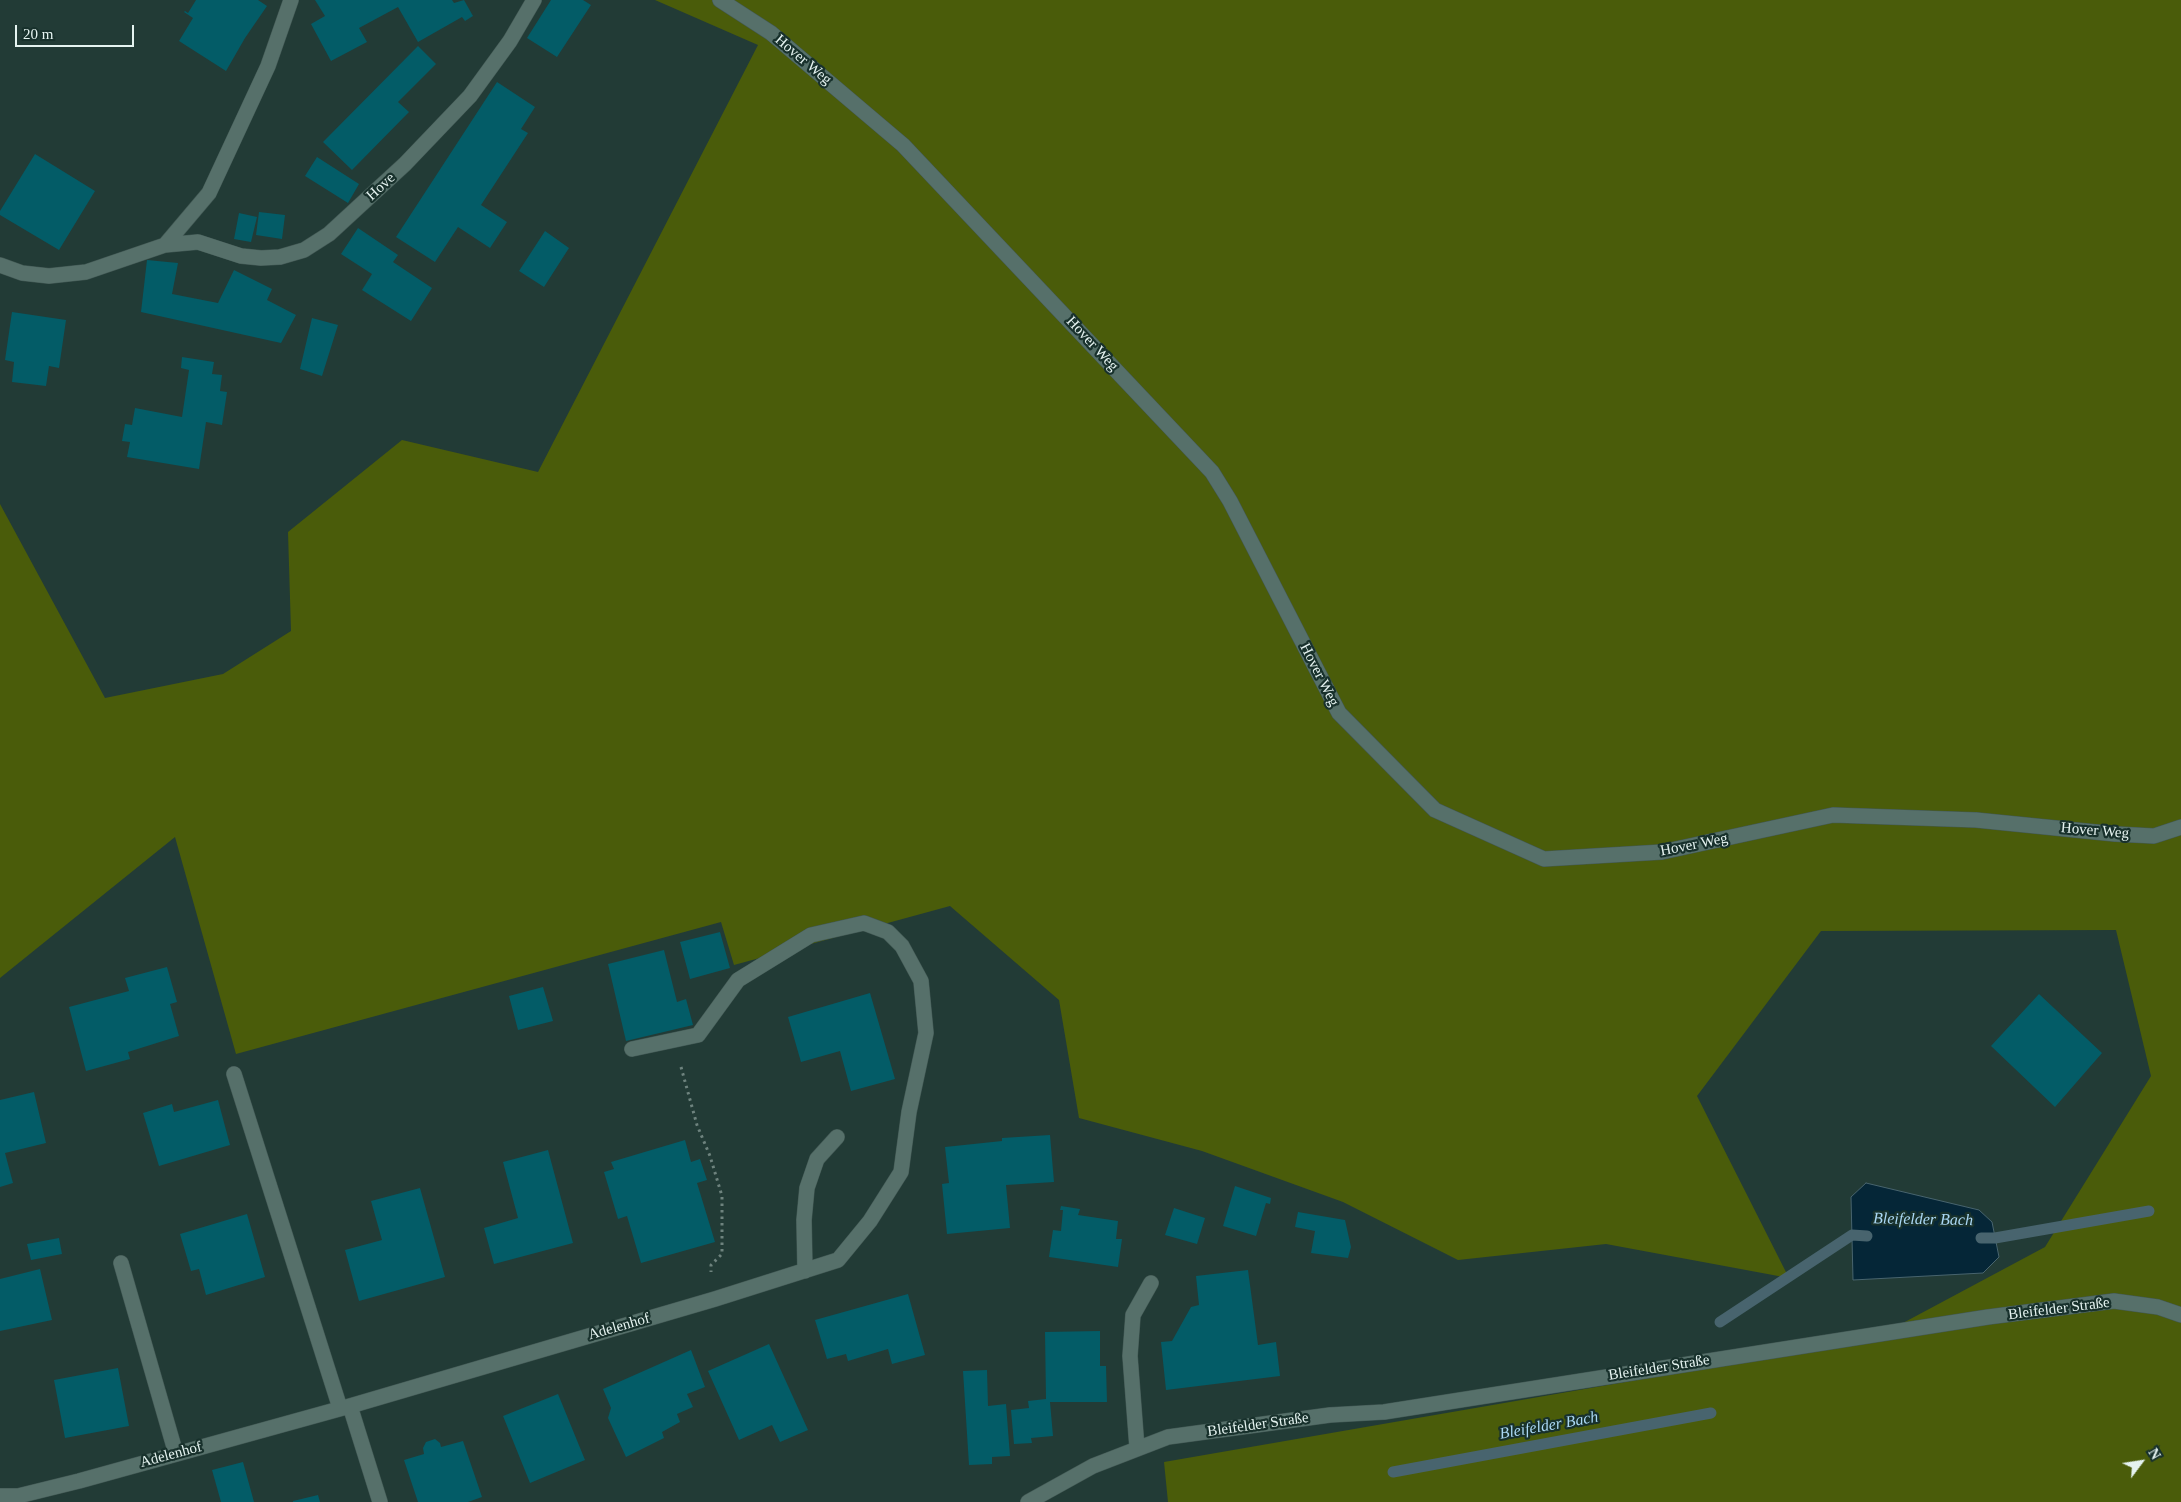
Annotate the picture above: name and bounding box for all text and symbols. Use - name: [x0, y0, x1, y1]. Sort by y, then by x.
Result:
- scale bar: [18, 15, 136, 47]
- text: 20 m: [23, 26, 53, 42]
- street label: Hover Weg: [771, 31, 835, 89]
- street label: Hove: [363, 169, 399, 205]
- street label: Hover Weg: [1062, 313, 1122, 375]
- street label: Hover Weg: [1295, 640, 1343, 710]
- street label: Hover Weg: [2060, 819, 2130, 843]
- street label: Hover Weg: [1659, 830, 1729, 860]
- water label: Bleifelder Bach: [1873, 1210, 1973, 1230]
- street label: Bleifelder Straße: [2007, 1294, 2111, 1324]
- street label: Adelenhof: [586, 1310, 652, 1344]
- street label: Bleifelder Straße: [1607, 1351, 1711, 1385]
- water label: Bleifelder Bach: [1498, 1408, 1600, 1444]
- street label: Bleifelder Straße: [1206, 1409, 1310, 1441]
- north arrow: [2116, 1437, 2166, 1487]
- street label: Adelenhof: [138, 1438, 204, 1472]
- text: N: [2145, 1446, 2163, 1462]

